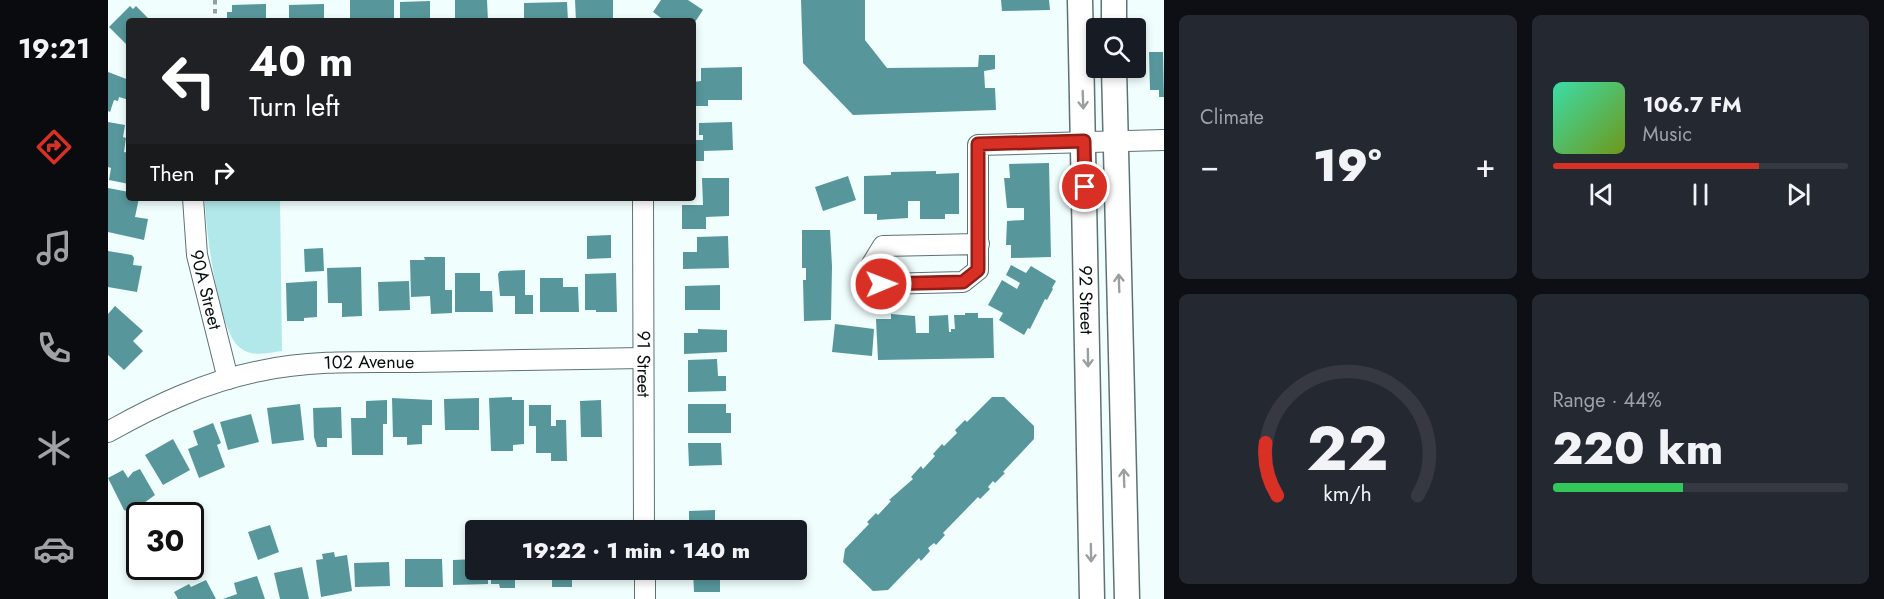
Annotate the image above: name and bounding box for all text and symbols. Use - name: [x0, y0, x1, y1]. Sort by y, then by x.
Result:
- map controls: [1086, 18, 1146, 78]
- button: search: [1086, 18, 1146, 78]
- text: 19:21: [18, 29, 90, 68]
- text: 40 m: [249, 31, 353, 92]
- icon: left: [150, 42, 228, 120]
- text: Turn left: [249, 87, 339, 126]
- text: 106.7 FM: [1643, 88, 1742, 120]
- one-way arrow: [1077, 90, 1089, 110]
- text: Climate: [1200, 103, 1264, 132]
- text: Music: [1643, 120, 1692, 149]
- icon: directions: [33, 126, 75, 168]
- text: 19°: [1313, 133, 1382, 198]
- text: −: [1200, 142, 1219, 189]
- text: +: [1475, 142, 1495, 189]
- icon: right: [207, 156, 240, 189]
- text: Then: [150, 157, 195, 189]
- pin: [1059, 161, 1110, 212]
- icon: arrive: [1068, 170, 1101, 203]
- icon: previous: [1585, 178, 1618, 211]
- icon: pause: [1684, 178, 1717, 211]
- icon: next: [1782, 178, 1815, 211]
- icon: music: [33, 227, 75, 269]
- street label: 90A Street: [183, 247, 228, 333]
- position arrow: [849, 252, 913, 316]
- street label: 92 Street: [1072, 265, 1100, 335]
- one-way arrow: [1113, 273, 1124, 293]
- icon: phone: [33, 327, 75, 369]
- street label: 91 Street: [630, 331, 657, 398]
- one-way arrow: [1082, 348, 1094, 368]
- street label: 102 Avenue: [323, 349, 414, 376]
- text: Range · 44%: [1553, 386, 1662, 415]
- text: 22: [1307, 403, 1389, 493]
- text: 220 km: [1553, 416, 1723, 481]
- icon: climate: [33, 427, 75, 469]
- one-way arrow: [1118, 468, 1130, 488]
- text: km/h: [1324, 478, 1372, 509]
- speed limit sign: 30: [126, 502, 204, 580]
- icon: car: [33, 528, 75, 570]
- text: 19:22 · 1 min · 140 m: [522, 534, 750, 566]
- one-way arrow: [1085, 543, 1097, 563]

